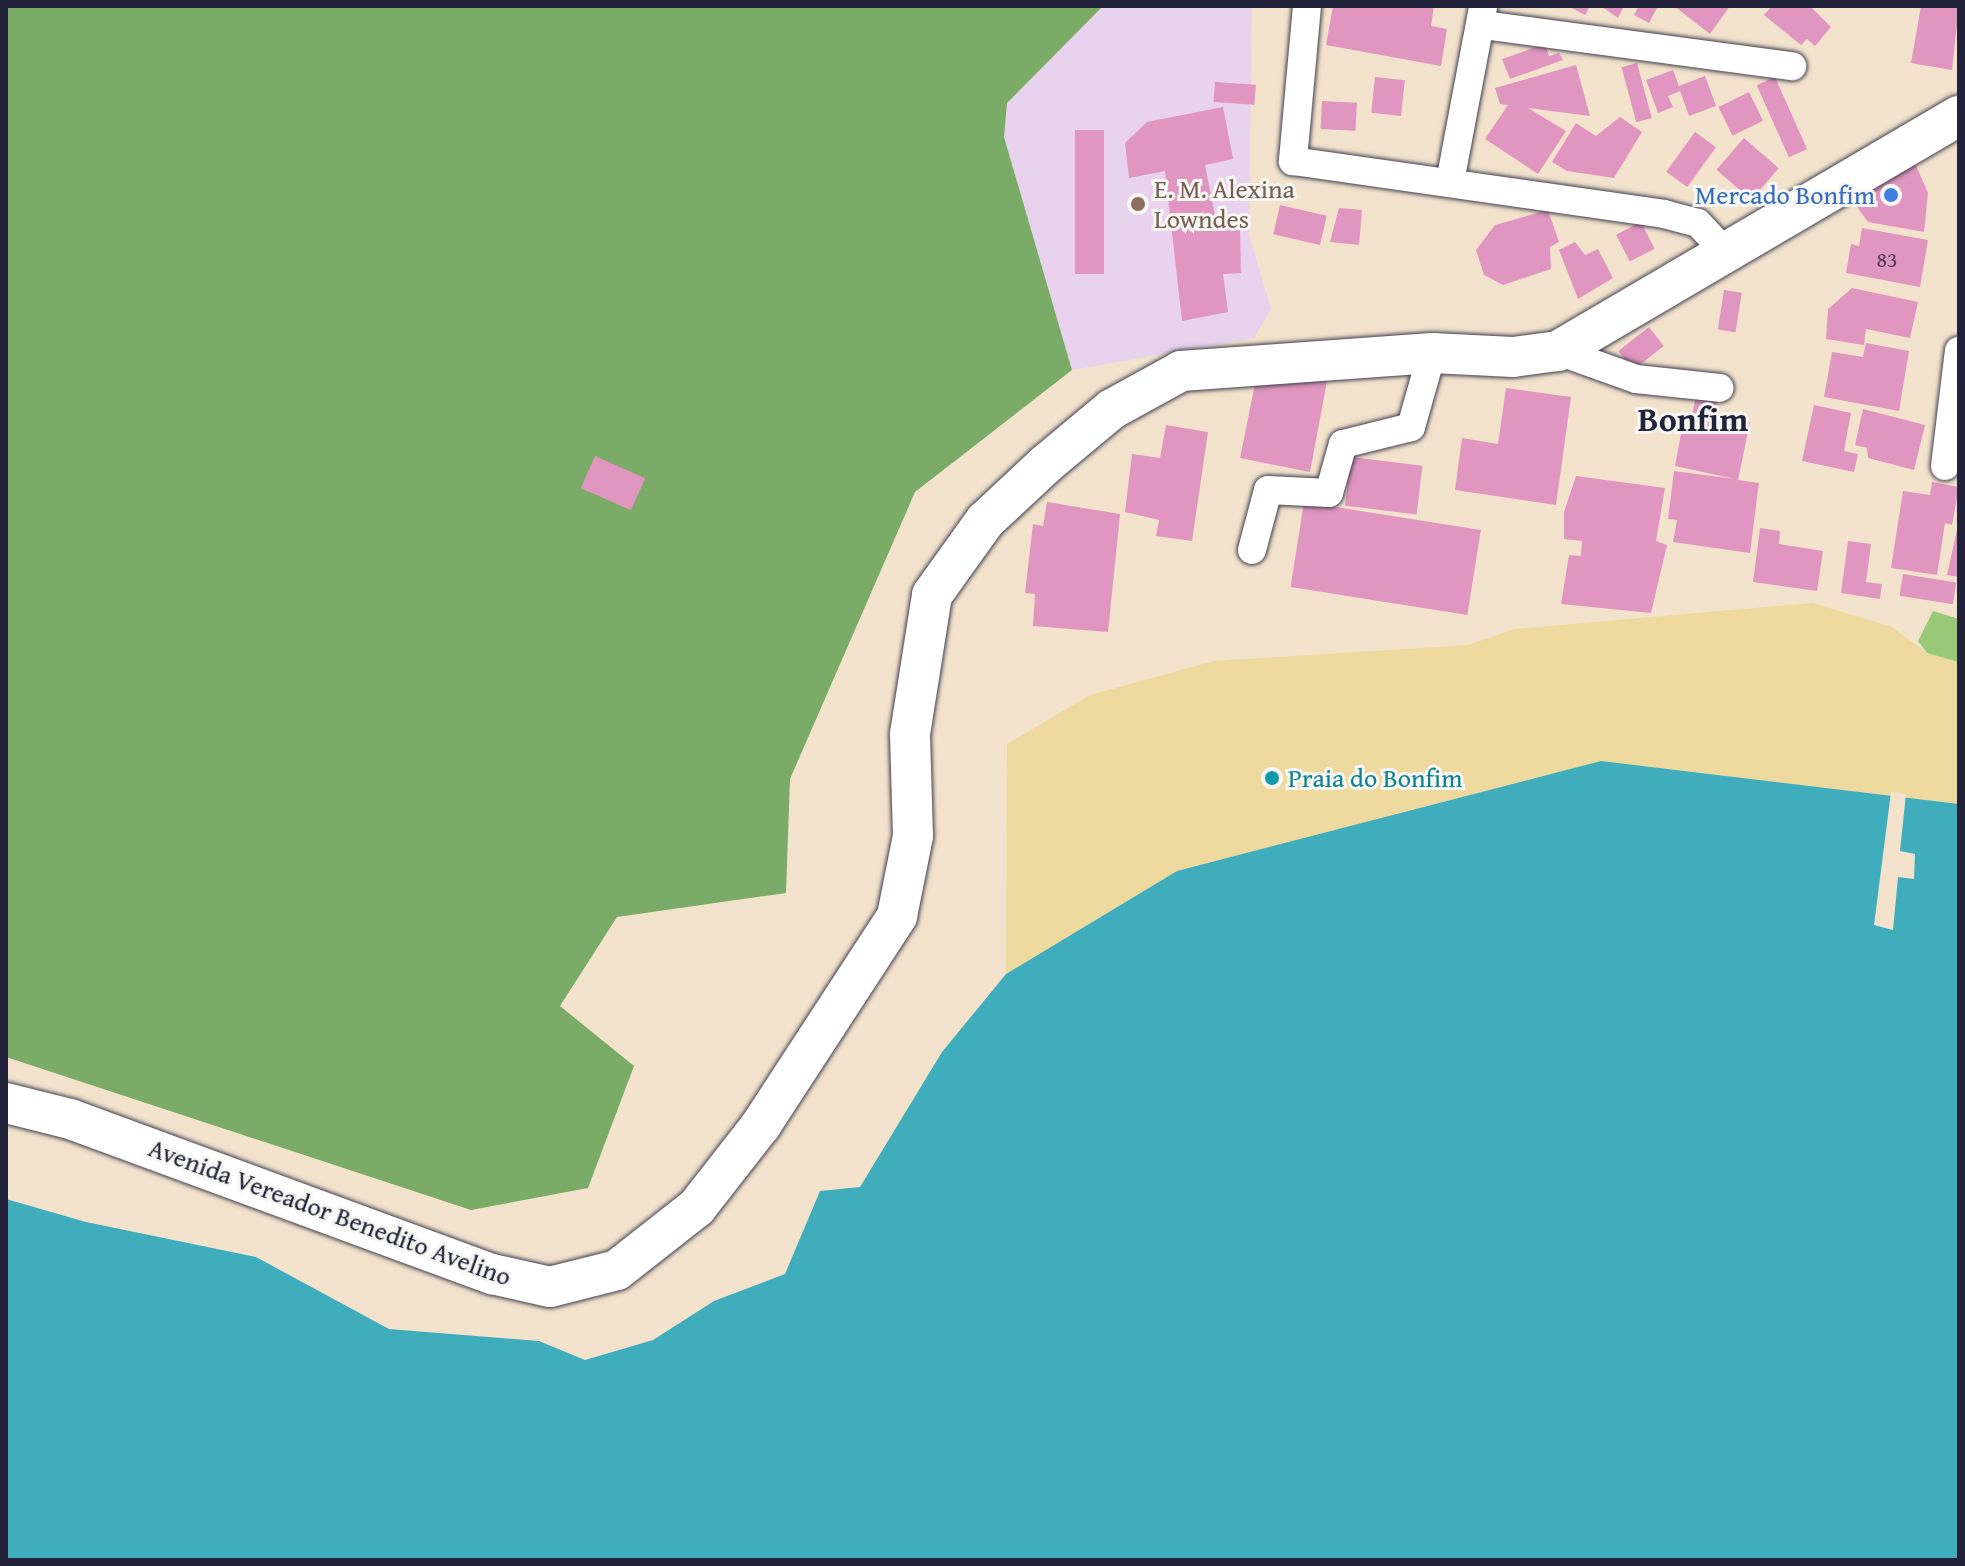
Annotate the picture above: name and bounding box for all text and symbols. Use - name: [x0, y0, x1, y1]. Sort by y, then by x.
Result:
- place label: E. M. Alexina Lowndes: [1154, 173, 1295, 234]
- place label: Mercado Bonfim: [1695, 179, 1875, 211]
- marker: Mercado Bonfim: [1882, 186, 1900, 204]
- marker: E. M. Alexina Lowndes: [1129, 195, 1147, 213]
- house number: 83: [1876, 247, 1898, 273]
- district label: Bonfim: [1638, 399, 1748, 439]
- place label: Praia do Bonfim: [1288, 762, 1462, 794]
- marker: Praia do Bonfim: [1263, 769, 1281, 787]
- street label: Avenida Vereador Benedito Avelino: [144, 1132, 516, 1292]

